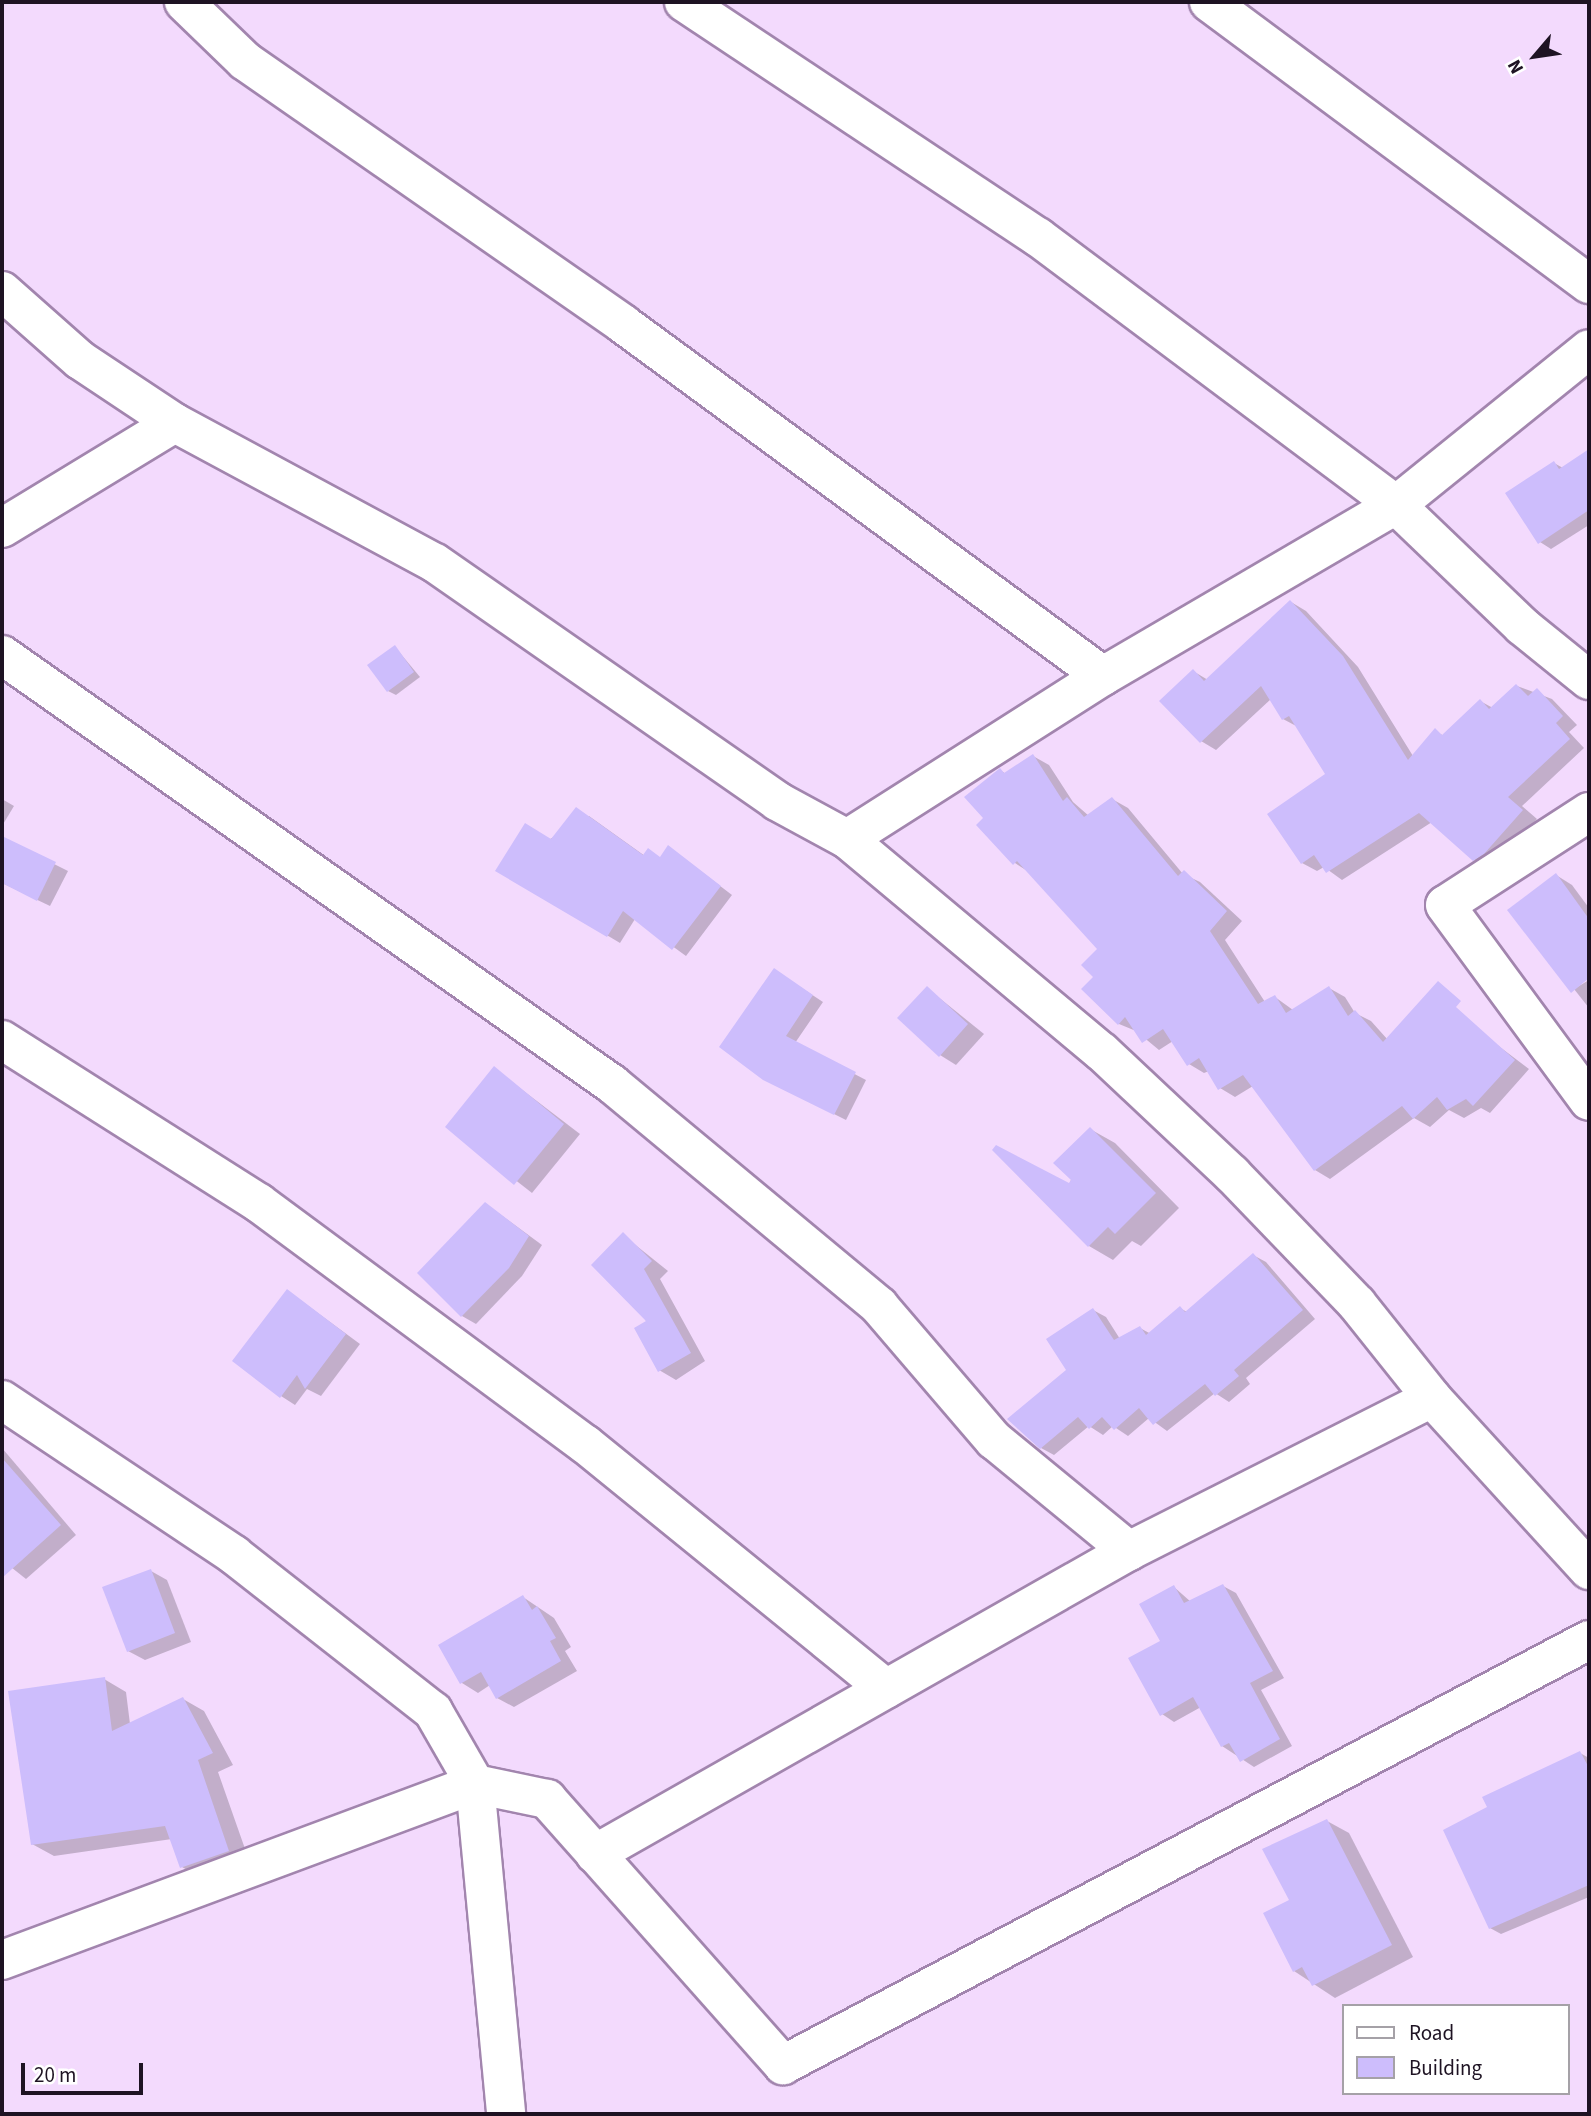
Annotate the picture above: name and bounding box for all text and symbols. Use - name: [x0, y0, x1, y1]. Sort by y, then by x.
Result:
- north arrow: [1500, 21, 1570, 91]
- text: N: [1501, 54, 1531, 79]
- legend: [1342, 2004, 1570, 2095]
- text: Road: [1409, 2018, 1454, 2048]
- scale bar: [24, 2050, 147, 2094]
- text: Building: [1409, 2053, 1482, 2083]
- text: 20 m: [34, 2060, 76, 2090]

